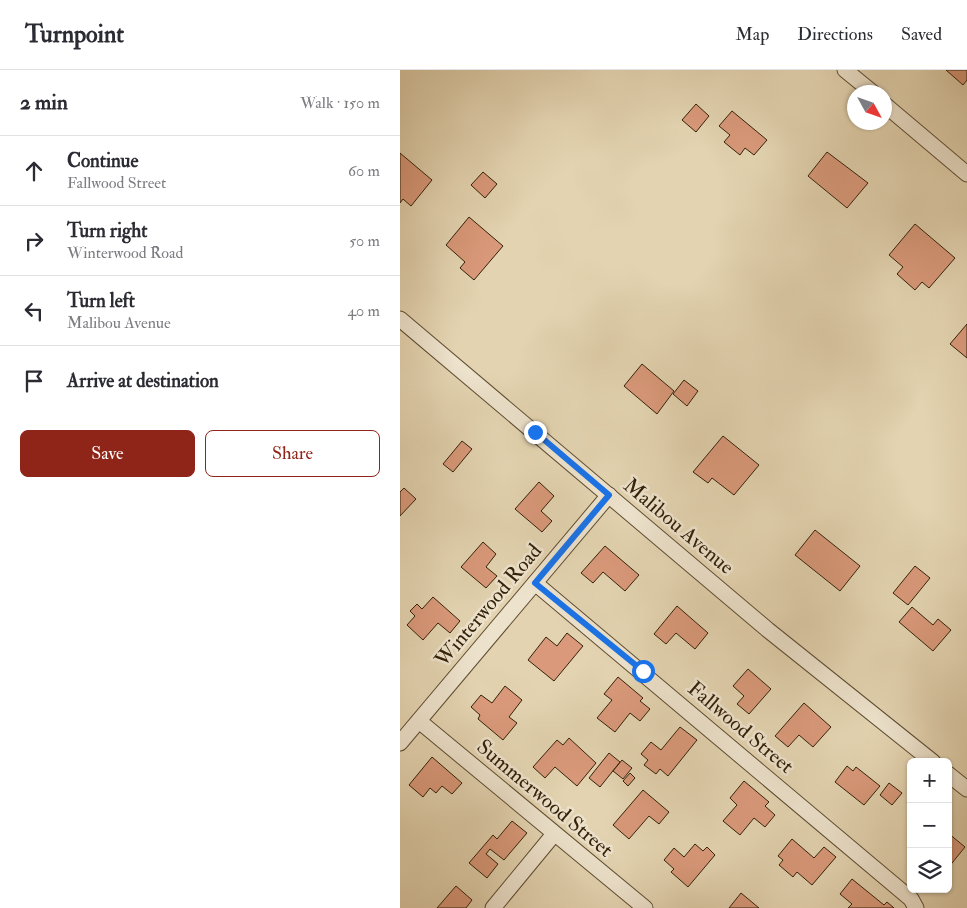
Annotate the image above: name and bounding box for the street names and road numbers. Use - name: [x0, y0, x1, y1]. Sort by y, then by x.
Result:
- street label: Malibou Avenue: [618, 472, 740, 581]
- street label: Winterwood Road: [428, 538, 548, 673]
- street label: Fallwood Street: [682, 675, 799, 780]
- street label: Summerwood Street: [471, 733, 619, 863]

